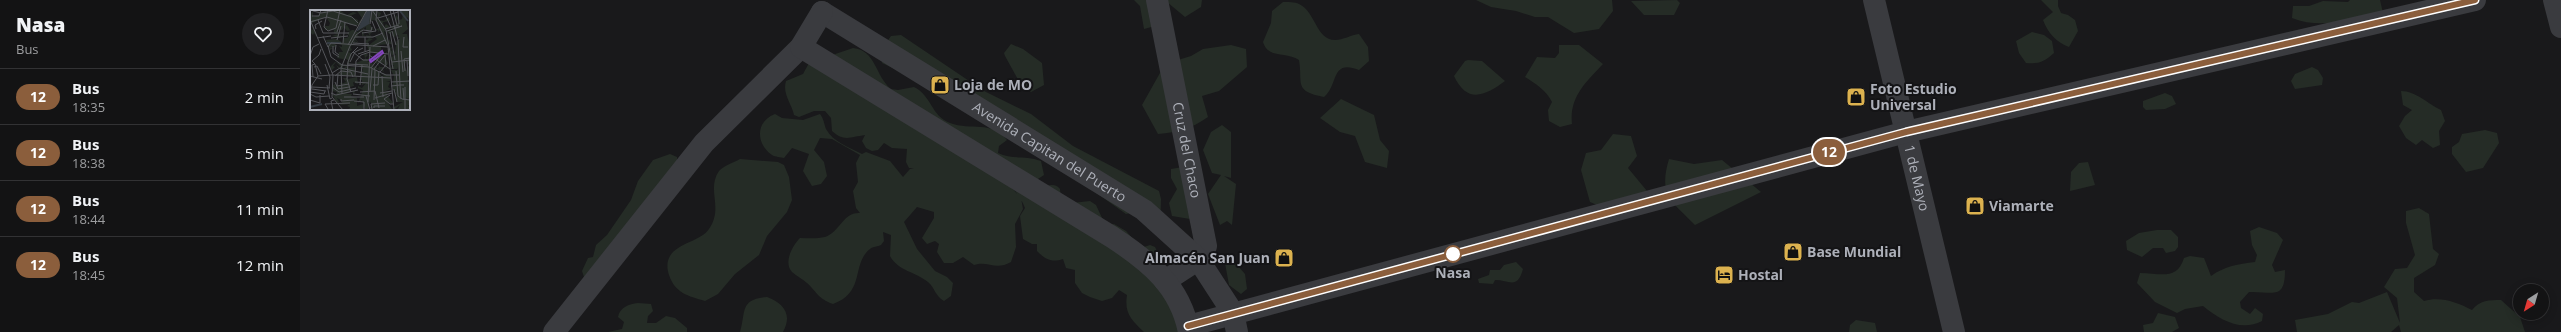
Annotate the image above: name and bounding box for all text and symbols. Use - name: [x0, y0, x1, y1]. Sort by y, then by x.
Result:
- inset map: [310, 10, 410, 110]
- text: Nasa: [16, 12, 65, 38]
- button: heart: [242, 13, 284, 55]
- text: Bus: [16, 40, 39, 58]
- shop icon: Loja de MO: [929, 74, 951, 96]
- place label: Loja de MO: [954, 75, 1032, 94]
- text: Bus: [72, 78, 99, 98]
- place label: Foto Estudio Universal: [1870, 79, 1957, 114]
- shop icon: Foto Estudio Universal: [1845, 86, 1867, 108]
- text: 12: [30, 87, 46, 106]
- text: 2 min: [245, 87, 284, 107]
- street label: Avenida Capitan del Puerto: [969, 97, 1130, 206]
- text: 18:35: [72, 98, 105, 116]
- street label: Cruz del Chaco: [1169, 100, 1206, 200]
- text: Bus: [72, 134, 99, 154]
- line badge: 12: [1811, 139, 1847, 165]
- text: 12: [1821, 142, 1837, 161]
- text: 12: [30, 143, 46, 162]
- text: 5 min: [245, 143, 284, 163]
- street label: 1 de Mayo: [1900, 143, 1935, 213]
- text: 18:38: [72, 154, 105, 172]
- text: Bus: [72, 190, 99, 210]
- shop icon: Viamarte: [1964, 195, 1986, 217]
- place label: Viamarte: [1989, 196, 2054, 215]
- text: 12: [30, 199, 46, 218]
- text: 11 min: [236, 199, 284, 219]
- text: 18:44: [72, 210, 105, 228]
- shop icon: Base Mundial: [1782, 241, 1804, 263]
- place label: Base Mundial: [1807, 242, 1901, 261]
- marker: Nasa: [1444, 245, 1462, 263]
- text: Bus: [72, 246, 99, 266]
- shop icon: Almacén San Juan: [1273, 247, 1295, 269]
- place label: Almacén San Juan: [1145, 248, 1270, 267]
- text: 12: [30, 255, 46, 274]
- text: 12 min: [236, 255, 284, 275]
- place label: Nasa: [1435, 263, 1471, 282]
- hotel icon: Hostal: [1713, 264, 1735, 286]
- place label: Hostal: [1738, 265, 1783, 284]
- text: 18:45: [72, 266, 105, 284]
- north arrow: [2513, 284, 2549, 320]
- map controls: [2513, 284, 2549, 320]

